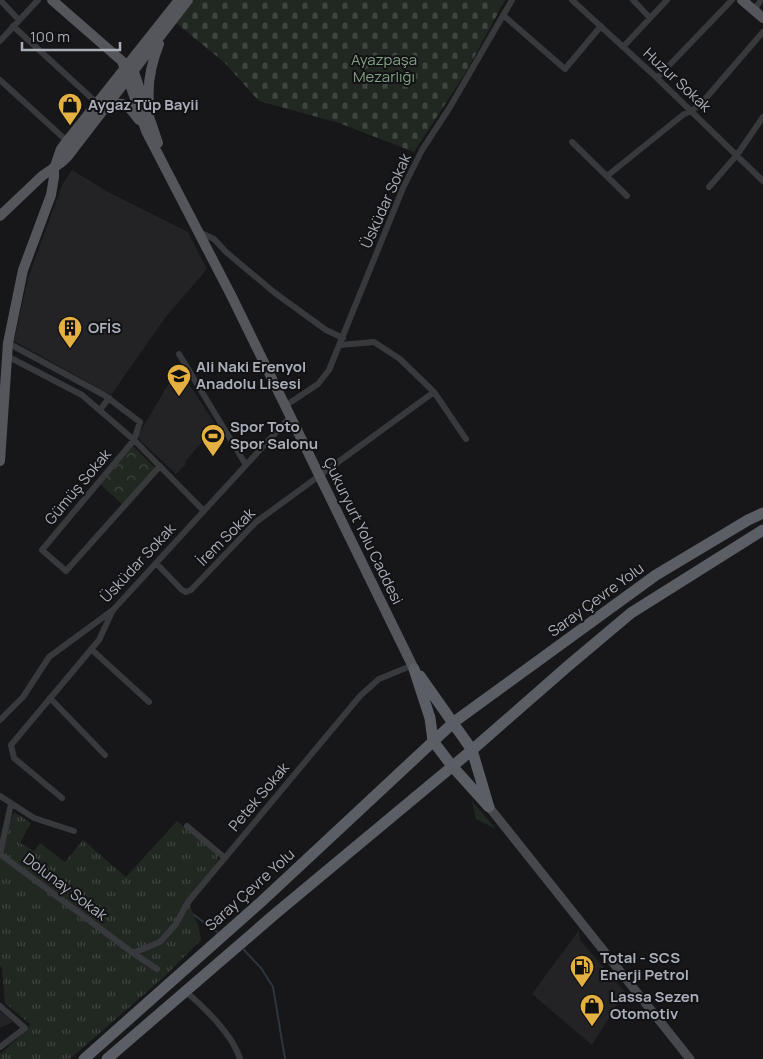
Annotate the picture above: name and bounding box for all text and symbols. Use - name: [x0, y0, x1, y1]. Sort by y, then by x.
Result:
- scale bar: [22, 20, 120, 52]
- text: 100 m: [30, 26, 70, 47]
- street label: Huzur Sokak: [639, 43, 716, 117]
- park label: Ayazpaşa Mezarlığı: [351, 49, 417, 87]
- shop icon: Aygaz Tüp Bayii: [57, 92, 83, 126]
- place label: Aygaz Tüp Bayii: [88, 94, 199, 115]
- street label: Üsküdar Sokak: [355, 150, 416, 252]
- building icon: OFİS: [57, 315, 83, 349]
- place label: OFİS: [88, 317, 121, 338]
- place label: Ali Naki Erenyol Anadolu Lisesi: [196, 356, 306, 394]
- school or university icon: Ali Naki Erenyol Anadolu Lisesi: [166, 363, 192, 397]
- place label: Spor Toto Spor Salonu: [230, 416, 318, 454]
- sports icon: Spor Toto Spor Salonu: [200, 423, 226, 457]
- street label: Gümüş Sokak: [40, 444, 116, 529]
- street label: Çukuryurt Yolu Caddesi: [319, 454, 408, 608]
- street label: İrem Sokak: [192, 503, 260, 570]
- street label: Üsküdar Sokak: [95, 518, 180, 607]
- street label: Saray Çevre Yolu: [544, 558, 648, 642]
- street label: Petek Sokak: [224, 757, 294, 836]
- street label: Saray Çevre Yolu: [200, 844, 299, 935]
- street label: Dolunay Sokak: [19, 848, 112, 926]
- place label: Total - SCS Enerji Petrol: [600, 947, 689, 985]
- fuel station icon: Total - SCS Enerji Petrol: [569, 954, 595, 988]
- place label: Lassa Sezen Otomotiv: [610, 986, 699, 1024]
- shop icon: Lassa Sezen Otomotiv: [579, 993, 605, 1027]

